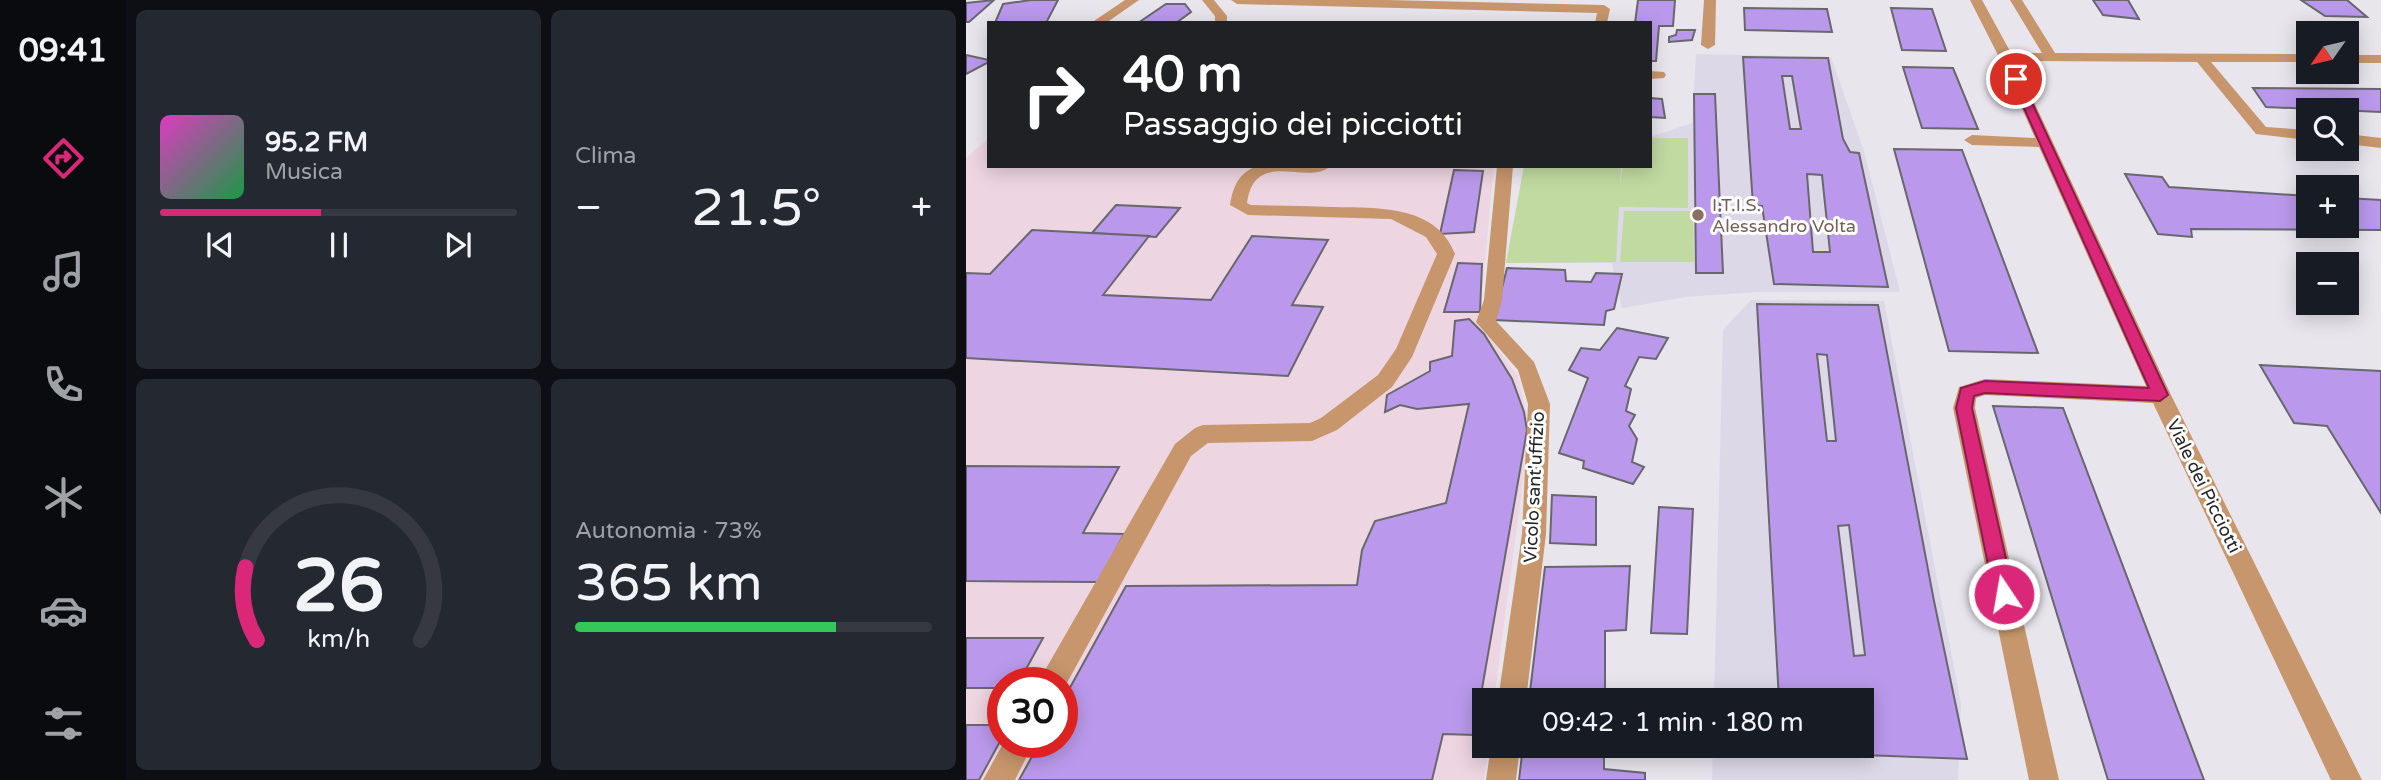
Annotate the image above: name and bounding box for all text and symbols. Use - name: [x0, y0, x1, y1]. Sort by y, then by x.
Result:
- north arrow: [2296, 21, 2359, 84]
- map controls: [2296, 21, 2359, 315]
- text: 09:41: [19, 32, 107, 70]
- text: 40 m: [1123, 46, 1242, 105]
- icon: right: [1008, 49, 1099, 140]
- pin: [1986, 49, 2046, 109]
- icon: arrive: [1997, 60, 2035, 98]
- button: search: [2296, 98, 2359, 161]
- text: Passaggio dei picciotti: [1123, 106, 1463, 144]
- text: 95.2 FM: [265, 127, 368, 158]
- icon: directions: [39, 134, 88, 183]
- text: Clima: [575, 142, 636, 170]
- text: Musica: [265, 158, 343, 186]
- button: +: [2296, 175, 2359, 238]
- text: 21.5°: [691, 177, 821, 240]
- text: −: [575, 185, 602, 231]
- text: +: [911, 185, 932, 231]
- place label: I.T.I.S. Alessandro Volta: [1712, 194, 1856, 237]
- marker: I.T.I.S. Alessandro Volta: [1690, 207, 1706, 223]
- icon: previous: [201, 226, 239, 264]
- icon: pause: [320, 226, 358, 264]
- icon: next: [439, 226, 477, 264]
- icon: music: [39, 247, 88, 296]
- button: −: [2296, 252, 2359, 315]
- icon: phone: [39, 360, 88, 409]
- street label: Vicolo sant'uffizio: [1519, 411, 1549, 563]
- street label: Viale dei Picciotti: [2162, 416, 2246, 556]
- icon: climate: [39, 473, 88, 522]
- text: Autonomia · 73%: [575, 517, 762, 545]
- text: 26: [293, 544, 384, 632]
- text: 365 km: [575, 552, 763, 615]
- position arrow: [1967, 557, 2041, 631]
- icon: car: [39, 586, 88, 635]
- text: km/h: [307, 624, 370, 654]
- speed limit sign: 30: [987, 667, 1078, 758]
- icon: filters: [39, 699, 88, 748]
- text: 09:42 · 1 min · 180 m: [1542, 707, 1804, 738]

